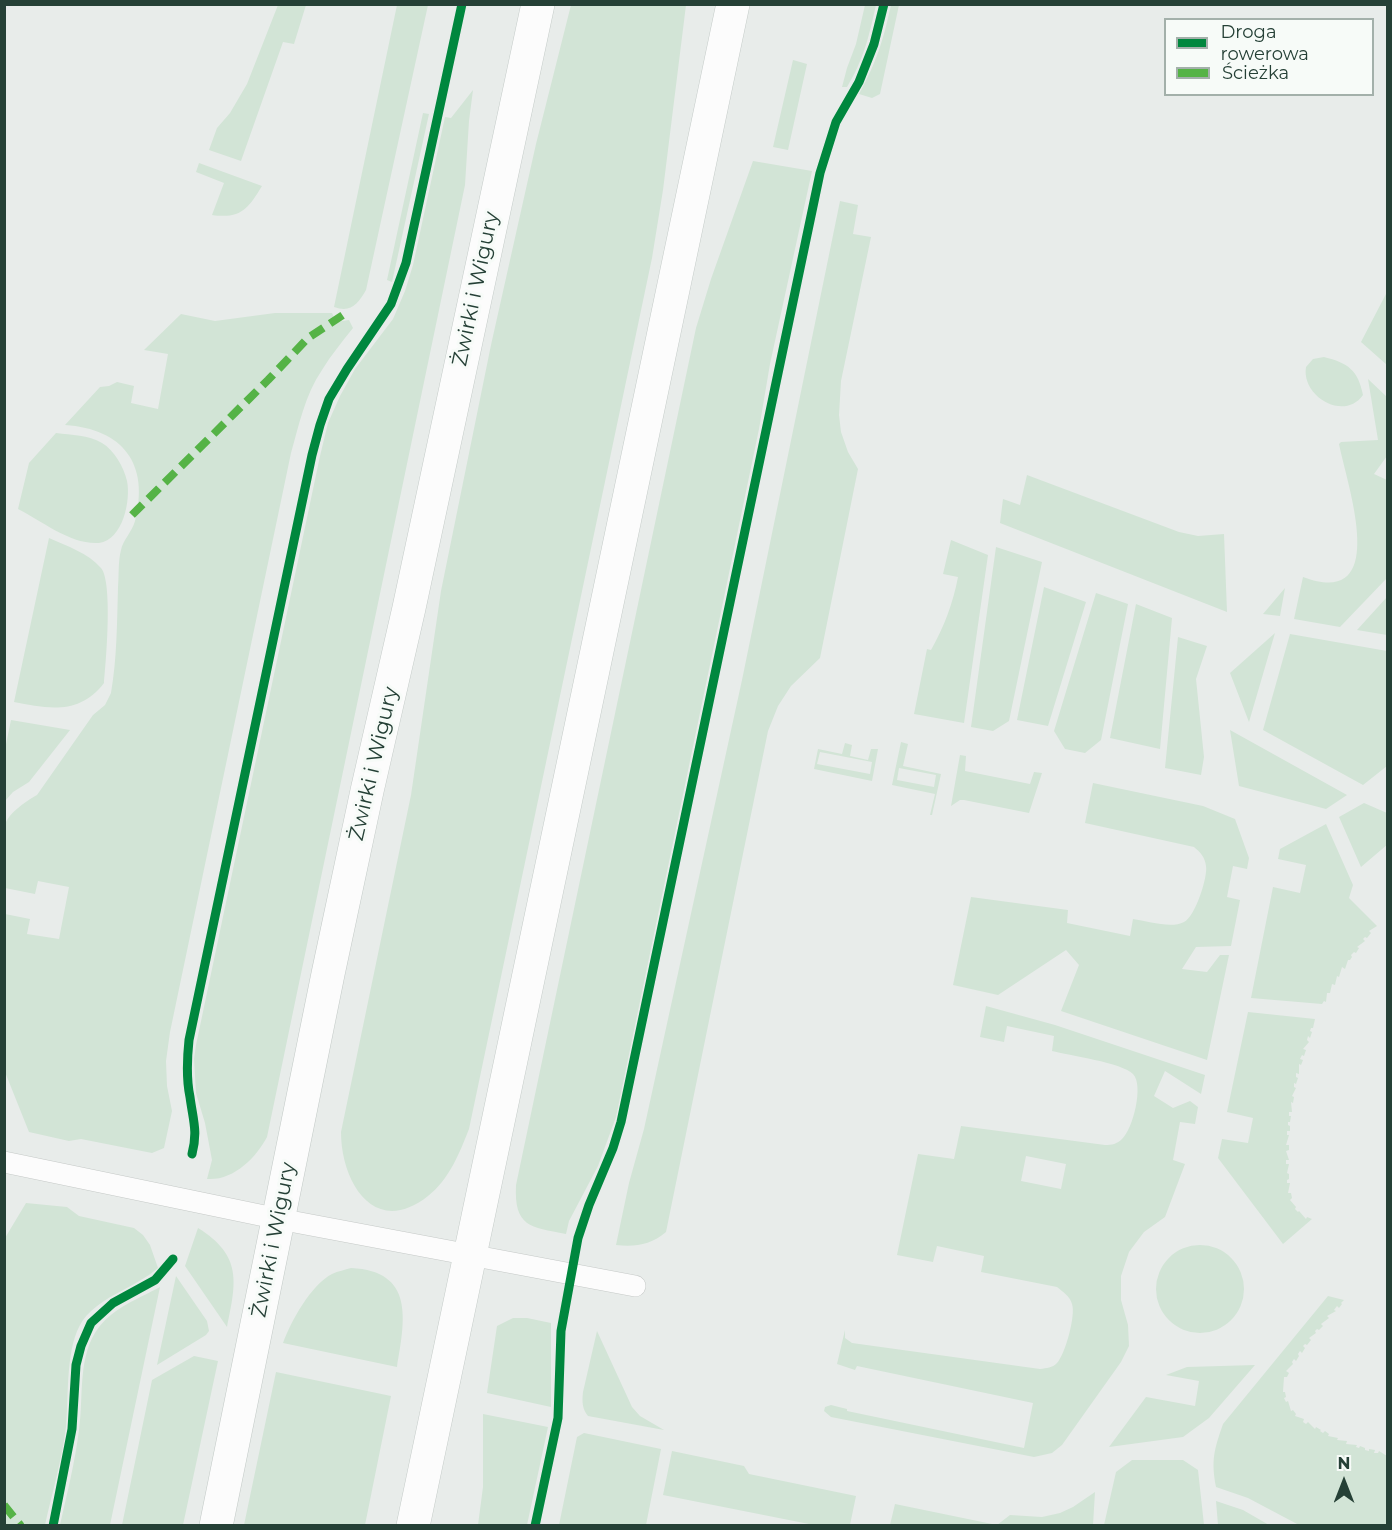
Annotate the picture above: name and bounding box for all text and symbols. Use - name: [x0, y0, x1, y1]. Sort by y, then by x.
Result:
- legend: [1164, 18, 1374, 96]
- text: Droga rowerowa: [1220, 21, 1309, 65]
- text: Ścieżka: [1222, 62, 1289, 84]
- street label: Żwirki i Wigury: [447, 209, 505, 369]
- street label: Żwirki i Wigury: [344, 685, 404, 843]
- street label: Żwirki i Wigury: [247, 1160, 301, 1320]
- north arrow: [1314, 1452, 1374, 1512]
- text: N: [1338, 1454, 1350, 1473]

